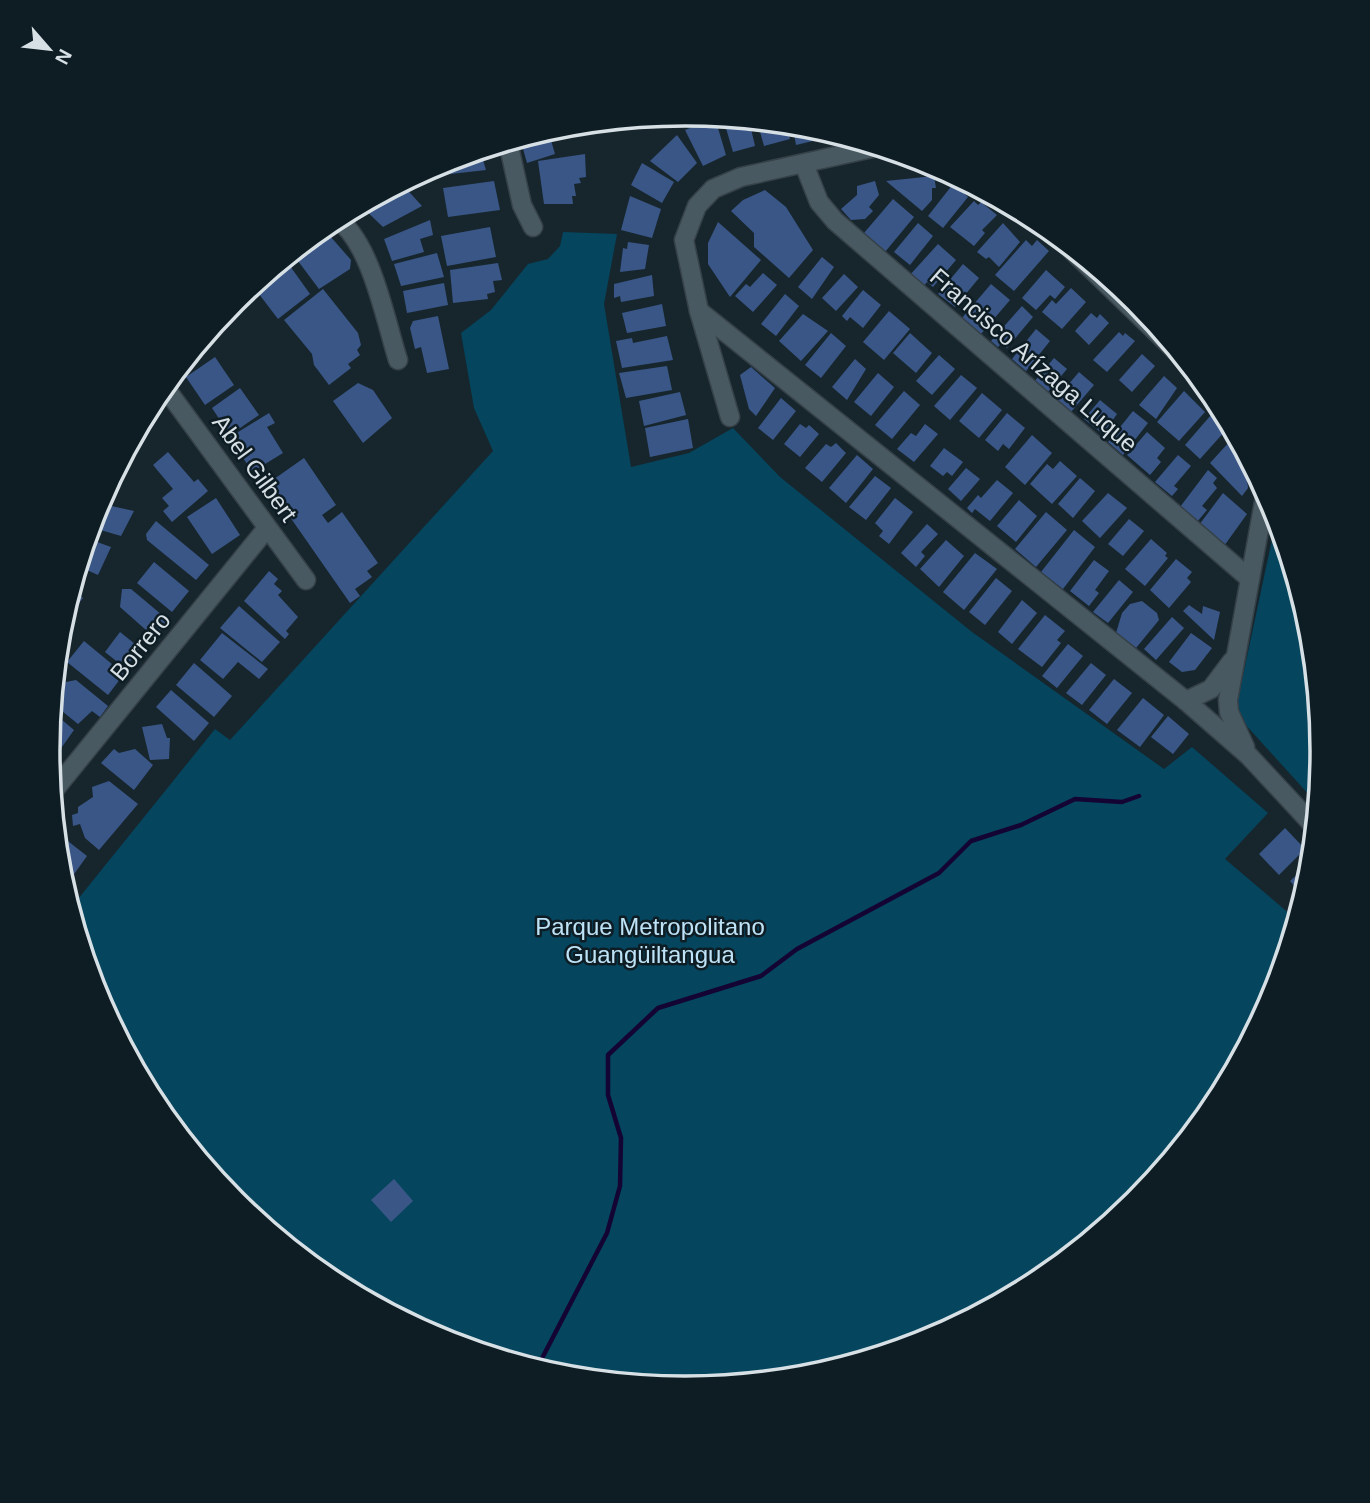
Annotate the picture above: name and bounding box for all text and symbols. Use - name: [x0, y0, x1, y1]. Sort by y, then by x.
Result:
- north arrow: [14, 14, 84, 84]
- text: N: [51, 46, 76, 68]
- street label: Francisco Arízaga Luque: [925, 263, 1143, 457]
- street label: Abel Gilbert: [207, 409, 303, 527]
- street label: Borrero: [104, 606, 176, 686]
- park label: Parque Metropolitano Guangüiltangua: [535, 913, 765, 968]

